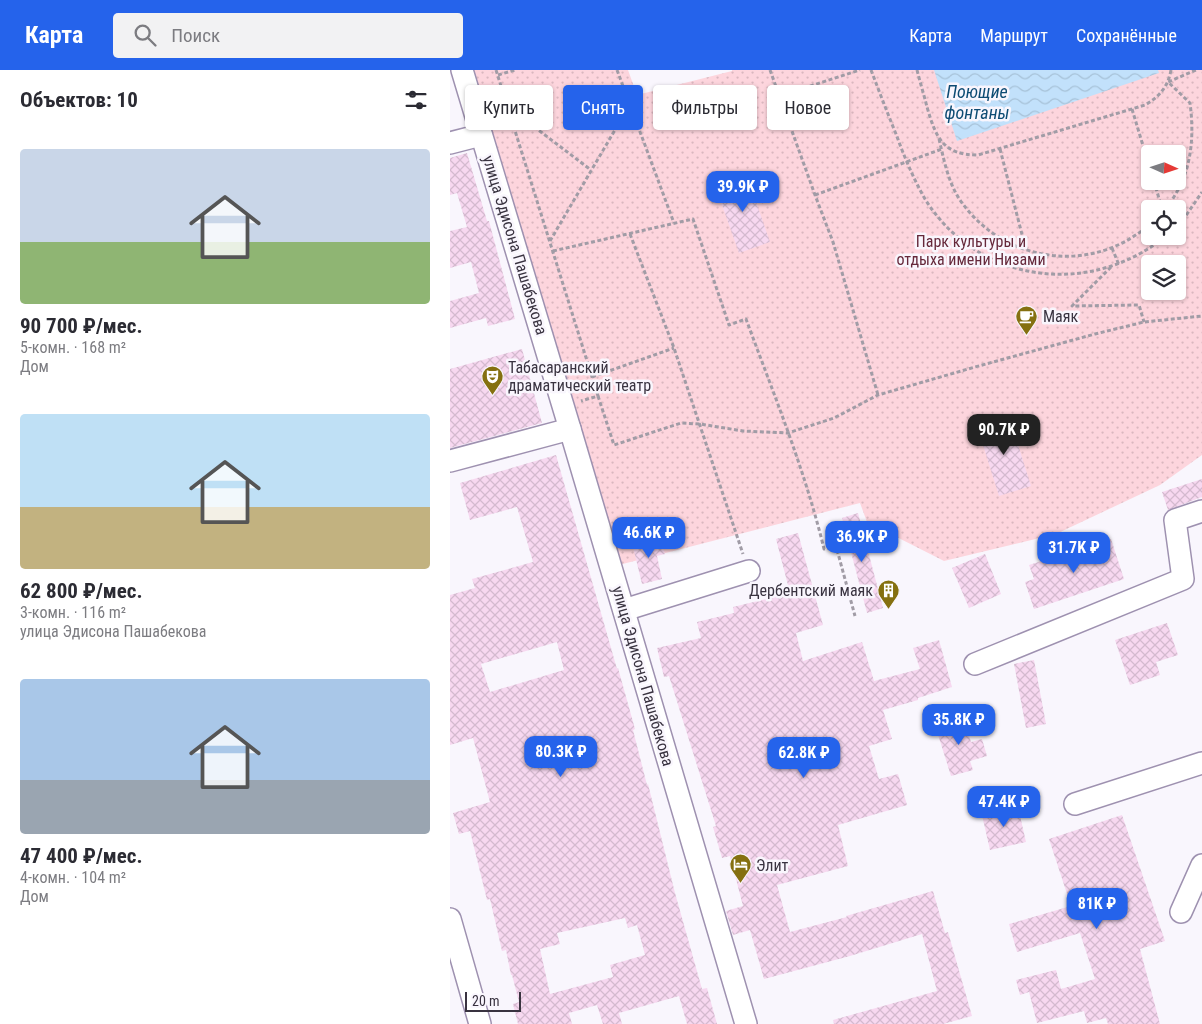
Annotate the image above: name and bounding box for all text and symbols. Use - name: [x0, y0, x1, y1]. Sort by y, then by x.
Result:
- search box: [113, 13, 463, 58]
- text: Карта: [25, 21, 83, 49]
- icon: search: [131, 21, 159, 49]
- text: Поиск: [171, 24, 220, 47]
- text: Карта: [909, 25, 952, 46]
- text: Маршрут: [980, 25, 1048, 46]
- text: Сохранённые: [1076, 25, 1177, 46]
- water label: Поющие фонтаны: [944, 81, 1010, 123]
- chip: Купить: [465, 85, 553, 130]
- chip: Снять: [563, 85, 643, 130]
- chip: Фильтры: [653, 85, 757, 130]
- chip: Новое: [767, 85, 849, 130]
- icon: filters: [402, 86, 430, 114]
- text: Объектов: 10: [20, 88, 138, 112]
- north arrow: [1141, 145, 1186, 190]
- map controls: [1141, 145, 1186, 300]
- street label: улица Эдисона Пашабекова: [479, 153, 551, 337]
- pin: 39.9K ₽: [697, 170, 789, 213]
- text: 39.9K ₽: [717, 177, 769, 196]
- icon: home: [180, 182, 270, 272]
- button: locate: [1141, 200, 1186, 245]
- park label: Парк культуры и отдыха имени Низами: [896, 232, 1046, 269]
- button: layers: [1141, 255, 1186, 300]
- cafe icon: Маяк: [1015, 304, 1039, 335]
- place label: Маяк: [1043, 307, 1078, 326]
- text: 90 700 ₽/мес.: [20, 314, 143, 338]
- text: 5-комн. · 168 m²: [20, 338, 126, 357]
- text: Дом: [20, 357, 49, 376]
- place label: Табасаранский драматический театр: [508, 358, 651, 395]
- theatre icon: Табасаранский драматический театр: [480, 364, 504, 395]
- pin: 90.7K ₽: [958, 414, 1050, 456]
- text: 90.7K ₽: [978, 420, 1030, 439]
- icon: home: [180, 447, 270, 537]
- pin: 46.6K ₽: [603, 516, 695, 559]
- pin: 36.9K ₽: [816, 520, 908, 563]
- text: 46.6K ₽: [623, 523, 675, 542]
- text: 36.9K ₽: [836, 527, 888, 546]
- pin: 31.7K ₽: [1028, 532, 1120, 574]
- text: 31.7K ₽: [1048, 538, 1100, 557]
- building icon: Дербентский маяк: [877, 578, 901, 609]
- text: 62 800 ₽/мес.: [20, 579, 143, 603]
- place label: Дербентский маяк: [749, 581, 873, 600]
- street label: улица Эдисона Пашабекова: [608, 584, 678, 768]
- text: 3-комн. · 116 m²: [20, 603, 126, 622]
- text: улица Эдисона Пашабекова: [20, 622, 207, 641]
- pin: 35.8K ₽: [913, 704, 1005, 746]
- text: 35.8K ₽: [933, 710, 985, 729]
- icon: home: [180, 712, 270, 802]
- pin: 80.3K ₽: [515, 736, 607, 778]
- pin: 62.8K ₽: [758, 736, 850, 779]
- text: 80.3K ₽: [535, 742, 587, 761]
- text: 62.8K ₽: [778, 743, 830, 762]
- pin: 47.4K ₽: [958, 786, 1050, 828]
- text: 47.4K ₽: [978, 792, 1030, 811]
- text: 47 400 ₽/мес.: [20, 844, 143, 868]
- hotel icon: Элит: [728, 853, 752, 884]
- place label: Элит: [756, 856, 789, 875]
- text: 4-комн. · 104 m²: [20, 868, 126, 887]
- text: Дом: [20, 887, 49, 906]
- pin: 81K ₽: [1062, 888, 1132, 930]
- text: 81K ₽: [1078, 894, 1116, 913]
- scale bar: [465, 989, 521, 1012]
- text: 20 m: [472, 993, 500, 1009]

